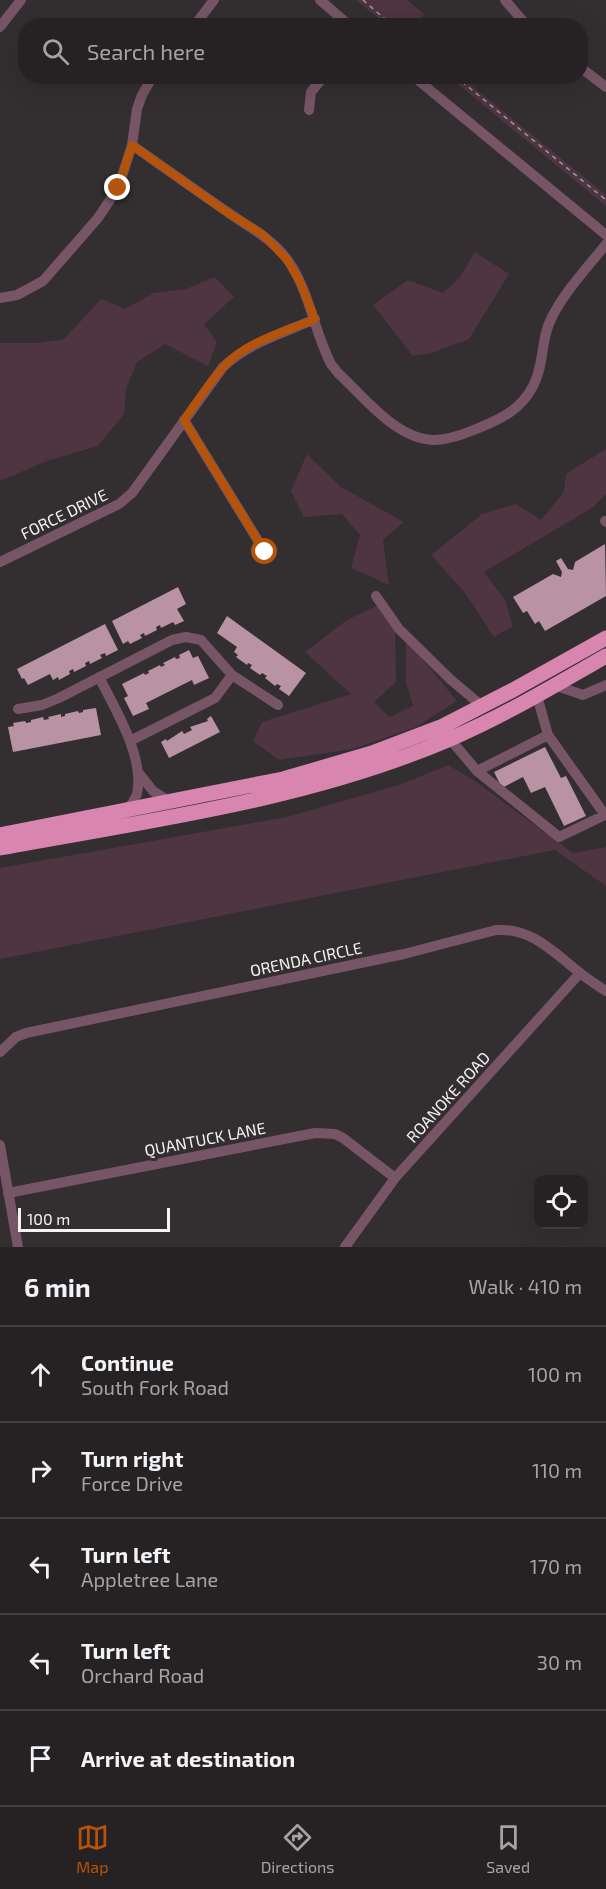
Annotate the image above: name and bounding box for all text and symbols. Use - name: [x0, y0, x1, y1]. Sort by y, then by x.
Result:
- search box: [18, 18, 588, 84]
- icon: search: [39, 35, 72, 68]
- text: Search here: [87, 38, 205, 64]
- route end: [104, 174, 130, 200]
- street label: FORCE DRIVE: [17, 484, 110, 543]
- route start: [251, 538, 277, 564]
- street label: ORENDA CIRCLE: [248, 937, 364, 980]
- street label: ROANOKE ROAD: [402, 1047, 493, 1146]
- street label: QUANTUCK LANE: [143, 1117, 267, 1161]
- map controls: [534, 1175, 588, 1229]
- button: locate: [534, 1175, 588, 1229]
- scale bar: [18, 1205, 170, 1232]
- text: 100 m: [27, 1209, 70, 1228]
- text: 6 min: [24, 1271, 91, 1302]
- text: Walk · 410 m: [468, 1274, 582, 1298]
- text: Continue: [81, 1349, 174, 1375]
- icon: ahead: [24, 1358, 57, 1391]
- text: 100 m: [528, 1362, 582, 1386]
- text: South Fork Road: [81, 1375, 229, 1399]
- text: Turn right: [81, 1445, 183, 1471]
- icon: right: [24, 1454, 57, 1487]
- text: 110 m: [532, 1458, 582, 1482]
- text: Force Drive: [81, 1471, 183, 1495]
- text: Turn left: [81, 1541, 170, 1567]
- icon: left: [24, 1550, 57, 1583]
- text: 170 m: [530, 1554, 582, 1578]
- text: Appletree Lane: [81, 1567, 218, 1591]
- text: Turn left: [81, 1637, 170, 1663]
- icon: left: [24, 1646, 57, 1679]
- text: 30 m: [537, 1650, 582, 1674]
- text: Orchard Road: [81, 1663, 204, 1687]
- icon: arrive: [24, 1742, 57, 1775]
- text: Arrive at destination: [81, 1745, 295, 1771]
- tab: Map: [76, 1821, 109, 1876]
- tab: Directions: [261, 1821, 334, 1876]
- tab: Saved: [486, 1821, 530, 1876]

